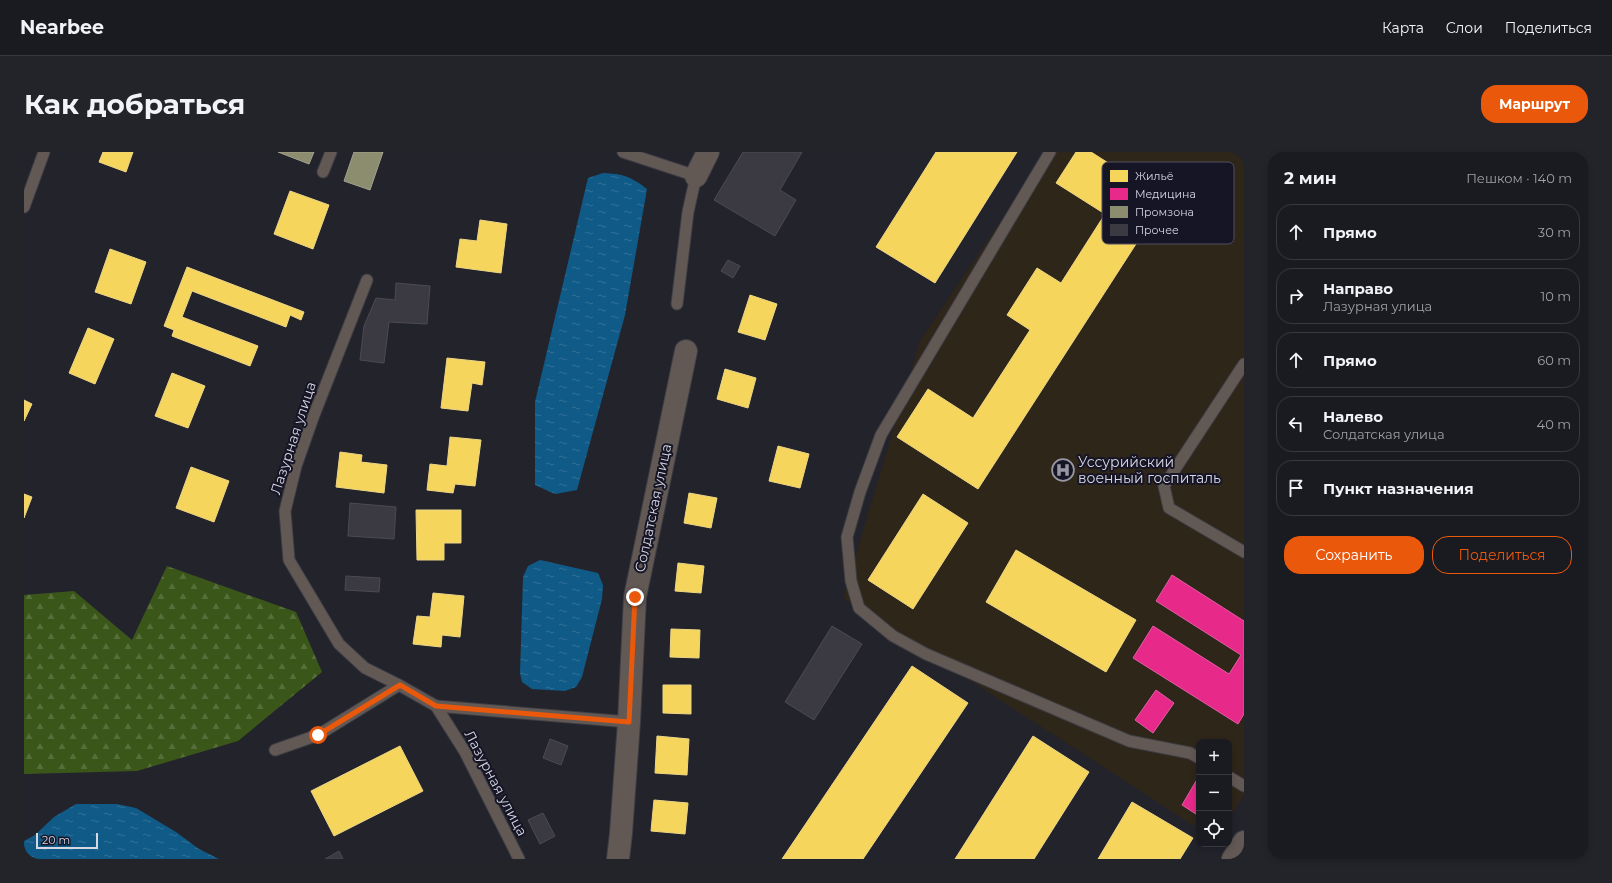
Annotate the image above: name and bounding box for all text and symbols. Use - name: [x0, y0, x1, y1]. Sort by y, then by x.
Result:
- text: Nearbee: [20, 16, 104, 39]
- text: Карта: [1382, 19, 1424, 37]
- text: Слои: [1446, 19, 1483, 37]
- text: Поделиться: [1505, 19, 1592, 37]
- button: Маршрут: [1481, 85, 1588, 123]
- text: Как добраться: [24, 87, 245, 121]
- legend: [1102, 162, 1234, 244]
- text: 2 мин: [1284, 168, 1337, 188]
- text: Жильё: [1135, 169, 1174, 183]
- text: Пешком · 140 m: [1466, 170, 1572, 186]
- text: Медицина: [1135, 187, 1196, 201]
- text: Промзона: [1135, 205, 1194, 219]
- icon: ahead: [1285, 221, 1307, 243]
- text: Прочее: [1135, 223, 1179, 237]
- text: Прямо: [1323, 223, 1377, 242]
- text: 30 m: [1538, 224, 1571, 240]
- text: Направо: [1323, 279, 1393, 298]
- icon: right: [1285, 285, 1307, 307]
- text: 10 m: [1541, 288, 1571, 304]
- text: Лазурная улица: [1323, 298, 1432, 314]
- icon: ahead: [1285, 349, 1307, 371]
- text: Прямо: [1323, 351, 1377, 370]
- text: 60 m: [1537, 352, 1571, 368]
- street label: Лазурная улица: [266, 379, 320, 497]
- text: Налево: [1323, 407, 1383, 426]
- icon: left: [1285, 413, 1307, 435]
- text: 40 m: [1537, 416, 1571, 432]
- text: Солдатская улица: [1323, 426, 1445, 442]
- street label: Солдатская улица: [631, 442, 675, 574]
- place label: Уссурийский военный госпиталь: [1078, 453, 1221, 487]
- hospital icon: Уссурийский военный госпиталь: [1050, 457, 1076, 483]
- icon: arrive: [1285, 477, 1307, 499]
- text: Пункт назначения: [1323, 479, 1474, 498]
- button: Сохранить: [1284, 536, 1424, 574]
- button: Поделиться: [1432, 536, 1572, 574]
- route end: [626, 588, 644, 606]
- route start: [309, 726, 327, 744]
- street label: Лазурная улица: [460, 727, 532, 839]
- map controls: [1196, 739, 1232, 847]
- button: +: [1196, 739, 1232, 775]
- button: −: [1196, 775, 1232, 811]
- button: locate: [1196, 811, 1232, 847]
- scale bar: [36, 831, 98, 850]
- text: 20 m: [42, 833, 70, 847]

